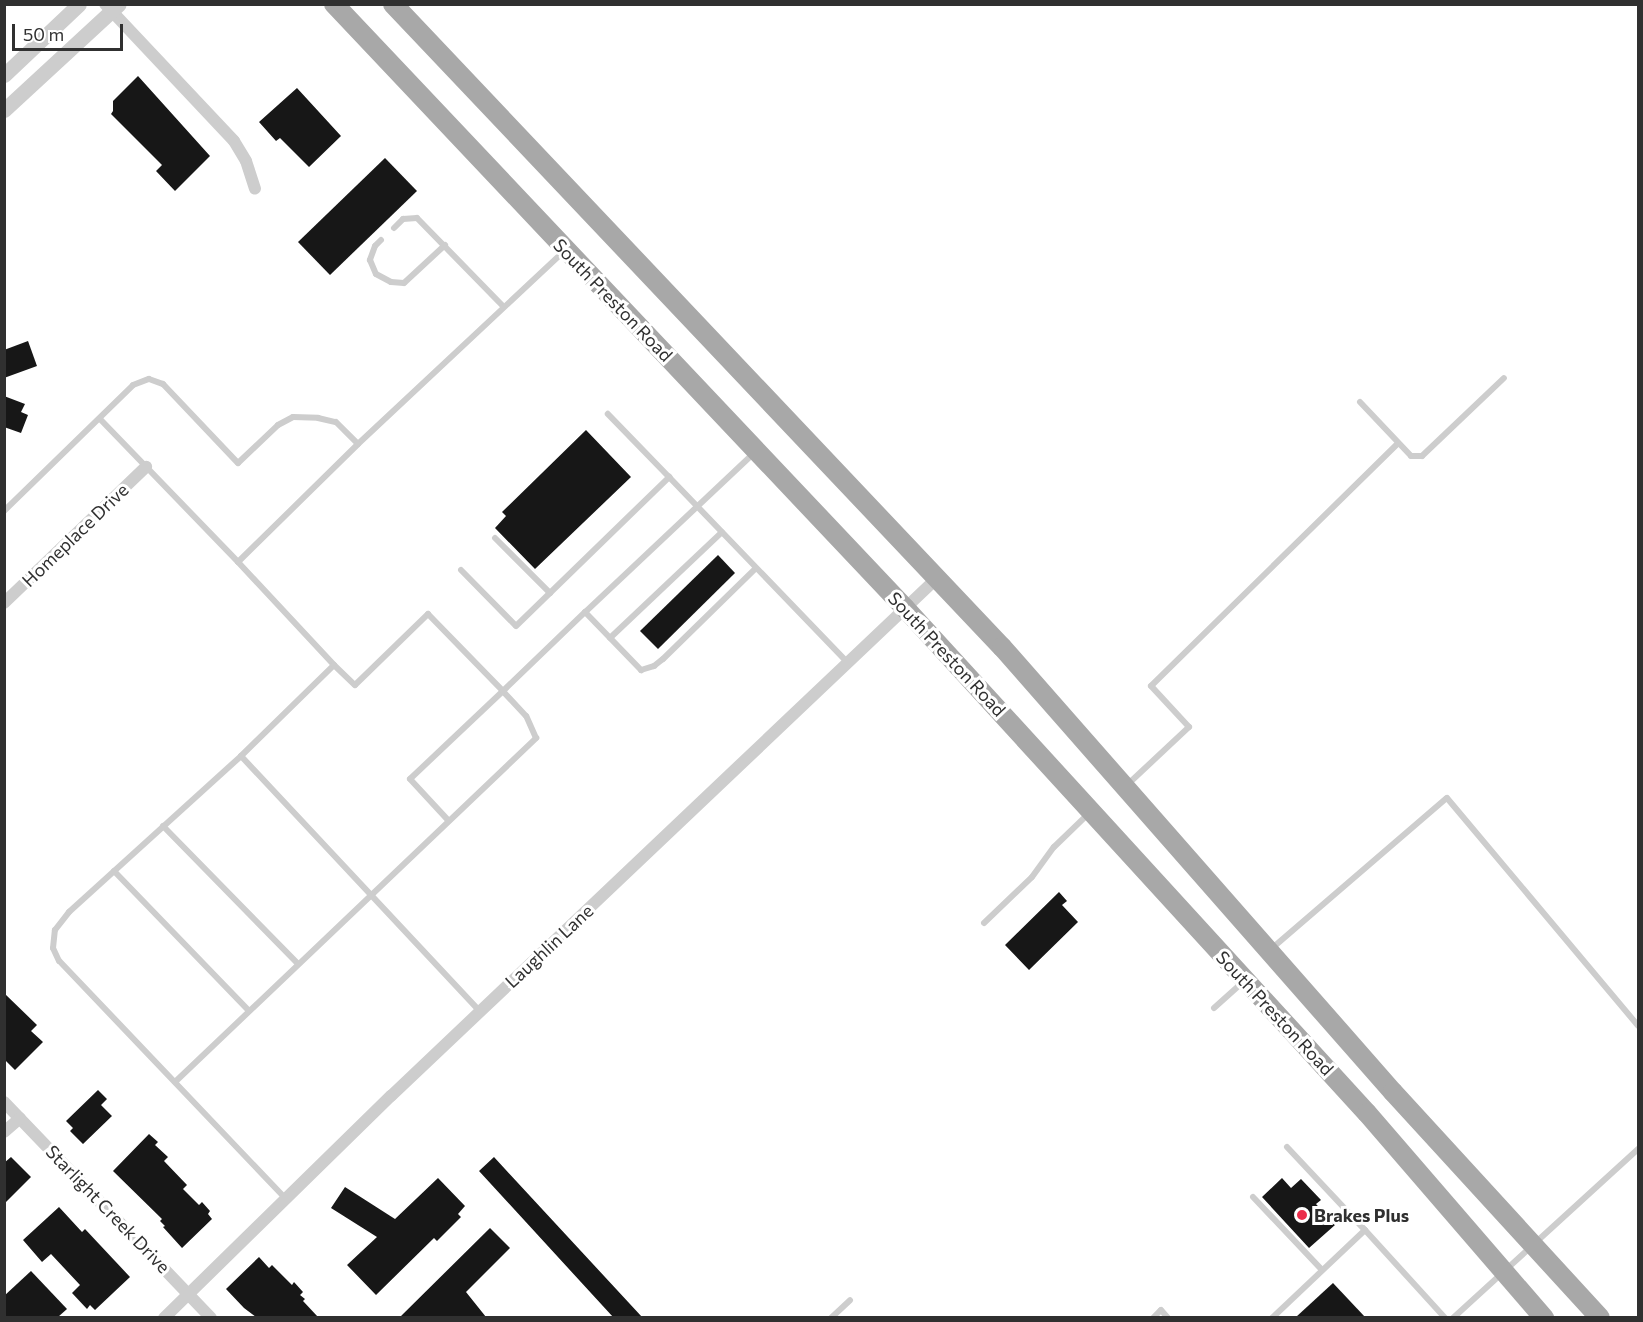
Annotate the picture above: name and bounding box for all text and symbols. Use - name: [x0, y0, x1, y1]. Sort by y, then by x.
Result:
- scale bar: [15, 12, 126, 50]
- text: 50 m: [23, 23, 64, 45]
- street label: South Preston Road: [549, 234, 677, 366]
- street label: Homeplace Drive: [17, 479, 133, 591]
- street label: South Preston Road: [884, 587, 1010, 721]
- street label: Laughlin Lane: [501, 900, 597, 992]
- street label: South Preston Road: [1212, 946, 1338, 1080]
- street label: Starlight Creek Drive: [41, 1141, 175, 1277]
- place label: Brakes Plus: [1314, 1204, 1409, 1226]
- marker: Brakes Plus: [1295, 1208, 1309, 1222]

